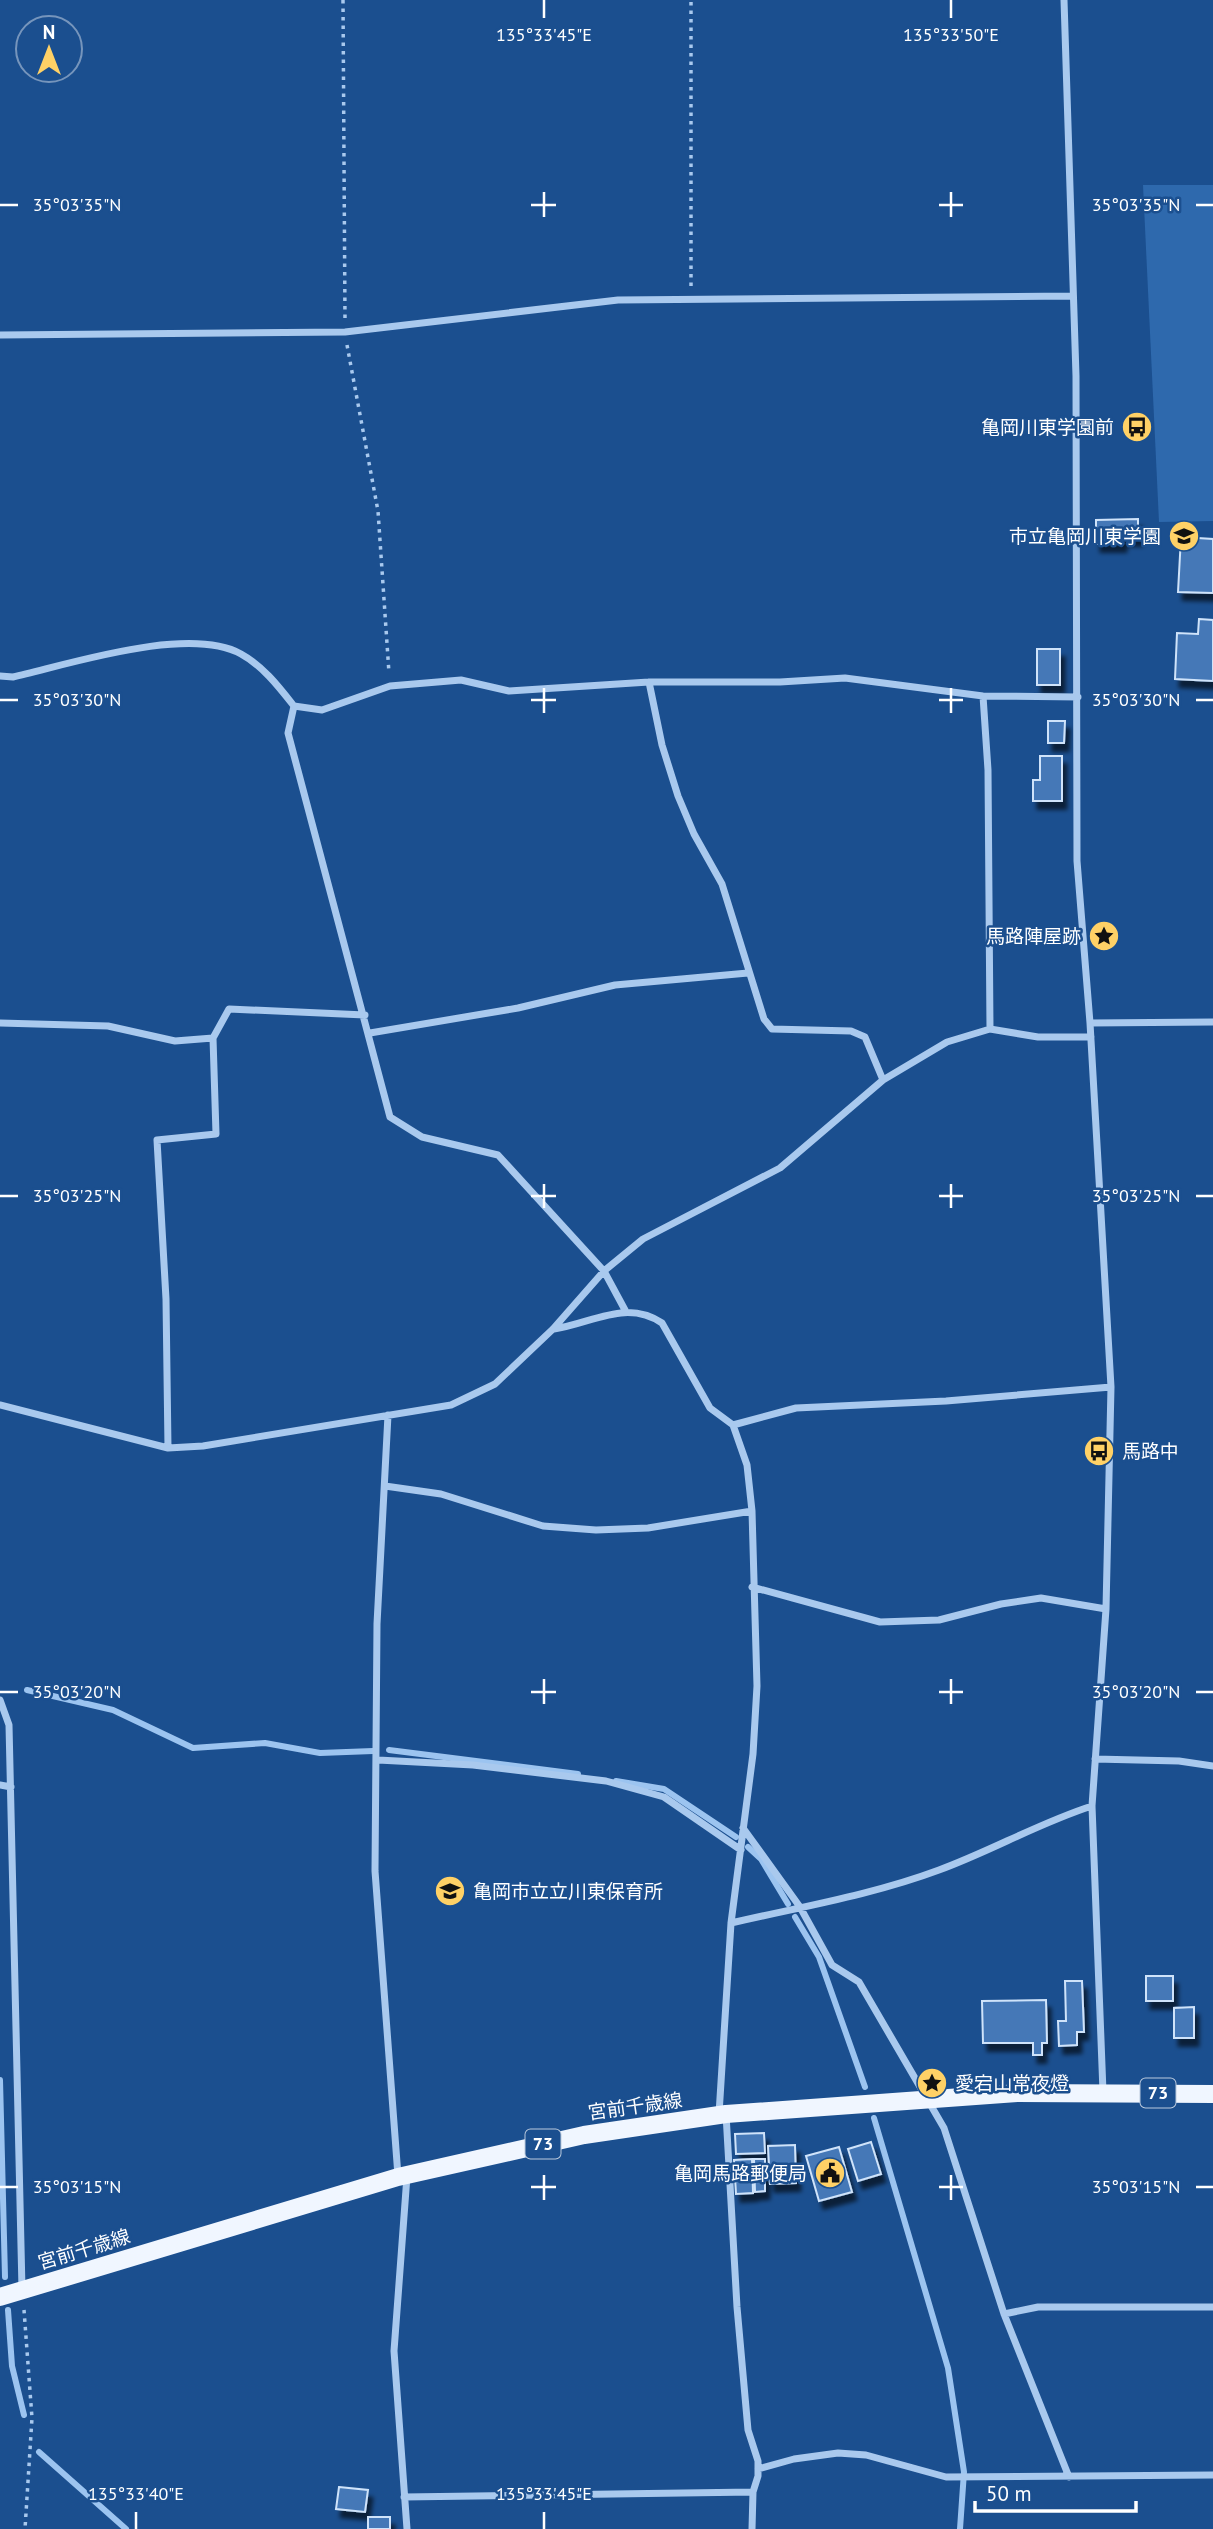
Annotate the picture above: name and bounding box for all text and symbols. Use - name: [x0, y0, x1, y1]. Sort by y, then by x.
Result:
- north arrow: [14, 14, 84, 84]
- text: N: [43, 20, 55, 44]
- text: 135°33'45"E: [496, 23, 592, 46]
- text: 135°33'50"E: [903, 23, 999, 46]
- text: 35°03'35"N: [33, 193, 121, 216]
- text: 35°03'35"N: [1092, 193, 1180, 216]
- bus stop icon: 亀岡川東学園前: [1120, 410, 1154, 444]
- place label: 亀岡川東学園前: [981, 415, 1114, 439]
- school or university icon: 市立亀岡川東学園: [1167, 519, 1201, 553]
- place label: 市立亀岡川東学園: [1009, 524, 1161, 548]
- text: 35°03'30"N: [33, 688, 121, 711]
- text: 35°03'30"N: [1092, 688, 1180, 711]
- place icon: 馬路陣屋跡: [1087, 919, 1121, 953]
- place label: 馬路陣屋跡: [986, 924, 1081, 948]
- text: 35°03'25"N: [33, 1184, 121, 1207]
- text: 35°03'25"N: [1092, 1184, 1180, 1207]
- bus stop icon: 馬路中: [1082, 1434, 1116, 1468]
- place label: 馬路中: [1122, 1439, 1179, 1463]
- text: 35°03'20"N: [33, 1680, 121, 1703]
- text: 35°03'20"N: [1092, 1680, 1180, 1703]
- school or university icon: 亀岡市立立川東保育所: [433, 1874, 467, 1908]
- place label: 亀岡市立立川東保育所: [473, 1879, 663, 1903]
- place icon: 愛宕山常夜燈: [915, 2066, 949, 2100]
- place label: 愛宕山常夜燈: [955, 2071, 1069, 2095]
- road number: 73: [1140, 2078, 1176, 2108]
- street label: 宮前千歳線: [586, 2088, 684, 2124]
- road number: 73: [526, 2130, 560, 2158]
- public building icon: 亀岡馬路郵便局: [813, 2156, 847, 2190]
- place label: 亀岡馬路郵便局: [674, 2161, 807, 2185]
- text: 35°03'15"N: [33, 2175, 121, 2198]
- text: 35°03'15"N: [1092, 2175, 1180, 2198]
- street label: 宮前千歳線: [35, 2224, 133, 2274]
- scale bar: [975, 2470, 1136, 2514]
- text: 50 m: [986, 2480, 1032, 2507]
- text: 135°33'40"E: [88, 2482, 184, 2505]
- text: 135°33'45"E: [496, 2482, 592, 2505]

